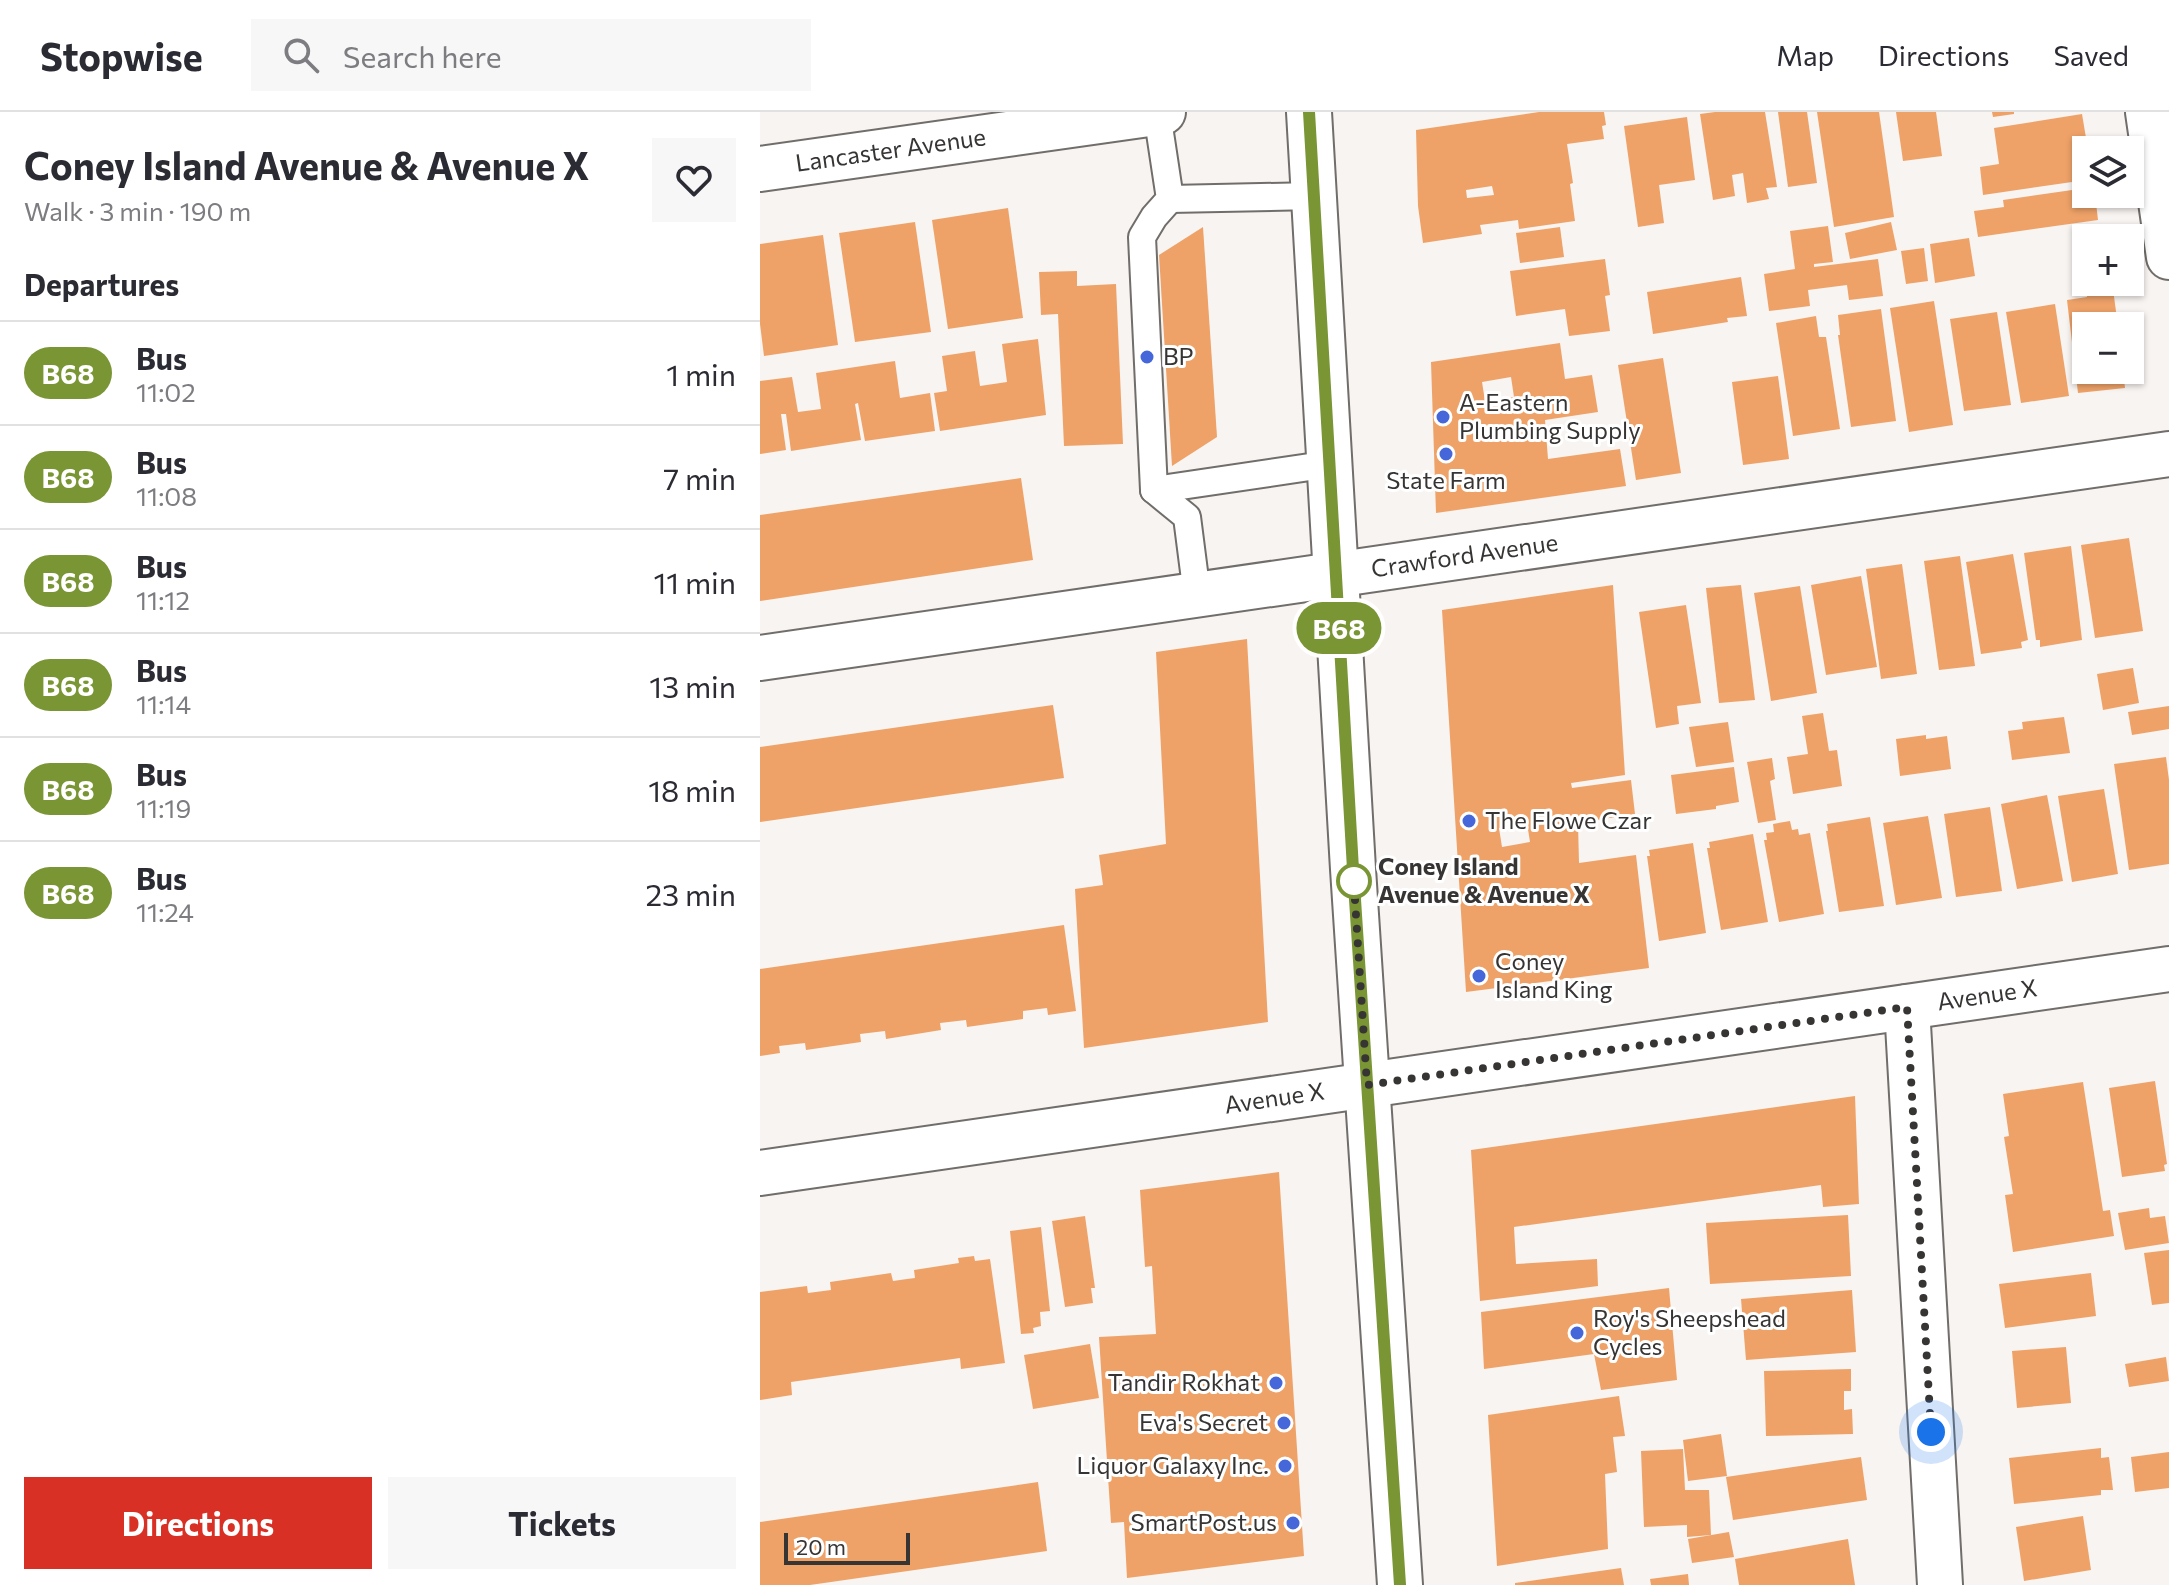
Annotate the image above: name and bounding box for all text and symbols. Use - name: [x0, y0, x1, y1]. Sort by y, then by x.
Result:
- search box: [251, 19, 811, 91]
- text: Stopwise: [40, 32, 203, 79]
- icon: search: [279, 33, 323, 77]
- text: Search here: [343, 37, 501, 74]
- text: Map: [1776, 38, 1834, 72]
- text: Directions: [1878, 38, 2009, 72]
- text: Saved: [2053, 38, 2129, 72]
- street label: Lancaster Avenue: [793, 121, 988, 177]
- map controls: [2072, 136, 2144, 384]
- button: layers: [2072, 136, 2144, 208]
- button: heart: [652, 138, 736, 222]
- text: Coney Island Avenue & Avenue X: [24, 141, 589, 188]
- text: Walk · 3 min · 190 m: [24, 195, 251, 226]
- button: +: [2072, 224, 2144, 296]
- text: Departures: [24, 265, 179, 302]
- button: −: [2072, 312, 2144, 384]
- text: Bus: [136, 339, 187, 376]
- place label: BP: [1163, 341, 1194, 370]
- marker: BP: [1138, 348, 1156, 366]
- text: 1 min: [666, 355, 736, 392]
- text: B68: [41, 356, 95, 390]
- text: 11:02: [136, 376, 196, 407]
- place label: A-Eastern Plumbing Supply: [1459, 387, 1641, 444]
- marker: A-Eastern Plumbing Supply: [1434, 408, 1452, 426]
- text: Bus: [136, 443, 187, 480]
- marker: State Farm: [1437, 445, 1455, 463]
- text: 7 min: [663, 459, 736, 496]
- text: B68: [41, 460, 95, 494]
- place label: State Farm: [1386, 465, 1506, 494]
- text: 11:08: [136, 480, 197, 511]
- street label: Crawford Avenue: [1369, 527, 1560, 582]
- text: Bus: [136, 547, 187, 584]
- text: 11 min: [654, 563, 736, 600]
- text: B68: [41, 564, 95, 598]
- text: 11:12: [136, 584, 190, 615]
- line badge: B68: [1293, 602, 1385, 654]
- text: B68: [1312, 611, 1366, 645]
- text: Bus: [136, 651, 187, 688]
- text: 13 min: [649, 667, 736, 704]
- text: B68: [41, 668, 95, 702]
- text: 11:14: [136, 688, 191, 719]
- text: Bus: [136, 755, 187, 792]
- text: 18 min: [648, 771, 736, 808]
- text: B68: [41, 772, 95, 806]
- text: 11:19: [136, 792, 191, 823]
- place label: The Flowe Czar: [1485, 805, 1652, 834]
- marker: The Flowe Czar: [1460, 812, 1478, 830]
- place label: Coney Island Avenue & Avenue X: [1378, 851, 1590, 908]
- text: Bus: [136, 859, 187, 896]
- marker: Coney Island Avenue & Avenue X: [1337, 864, 1371, 898]
- text: 23 min: [645, 875, 736, 912]
- text: B68: [41, 876, 95, 910]
- text: 11:24: [136, 896, 194, 927]
- place label: Coney Island King: [1495, 946, 1613, 1003]
- marker: Coney Island King: [1470, 967, 1488, 985]
- street label: Avenue X: [1935, 972, 2039, 1015]
- street label: Avenue X: [1222, 1075, 1326, 1119]
- place label: Roy's Sheepshead Cycles: [1593, 1303, 1786, 1360]
- marker: Roy's Sheepshead Cycles: [1568, 1324, 1586, 1342]
- place label: Tandir Rokhat: [1107, 1367, 1260, 1396]
- marker: Tandir Rokhat: [1267, 1374, 1285, 1392]
- place label: Eva's Secret: [1139, 1407, 1268, 1436]
- your location: [1911, 1412, 1951, 1452]
- marker: Eva's Secret: [1275, 1414, 1293, 1432]
- place label: Liquor Galaxy Inc.: [1077, 1450, 1269, 1479]
- marker: Liquor Galaxy Inc.: [1276, 1457, 1294, 1475]
- button: Directions: [24, 1477, 372, 1569]
- button: Tickets: [388, 1477, 736, 1569]
- place label: SmartPost.us: [1131, 1507, 1277, 1536]
- marker: SmartPost.us: [1284, 1514, 1302, 1532]
- scale bar: [784, 1529, 910, 1565]
- text: 20 m: [796, 1533, 846, 1560]

